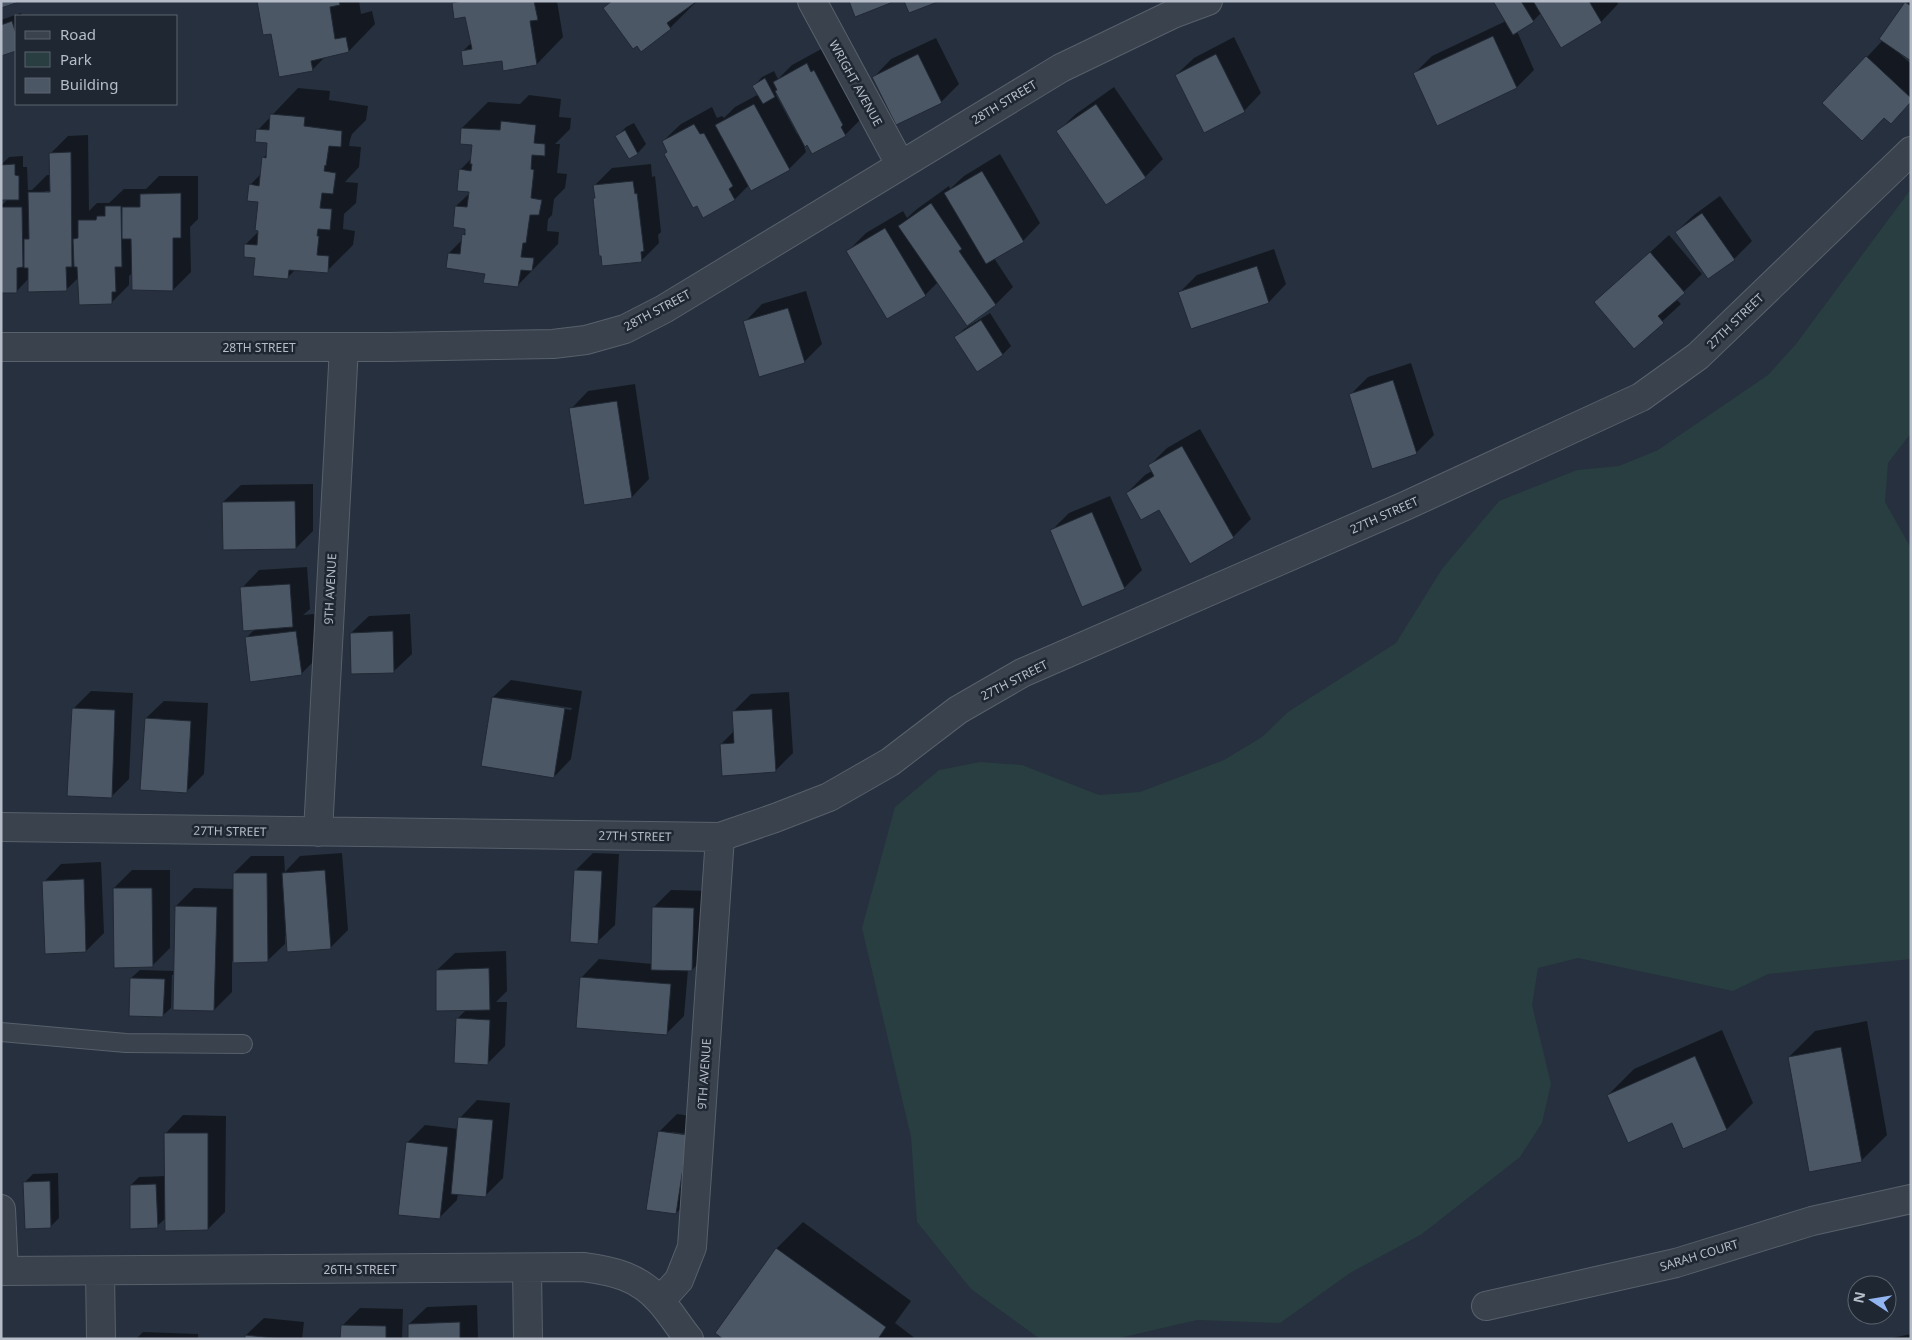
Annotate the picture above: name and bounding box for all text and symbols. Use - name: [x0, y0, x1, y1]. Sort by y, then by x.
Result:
- legend: [15, 15, 178, 105]
- text: Road: [60, 24, 96, 44]
- street label: WRIGHT AVENUE: [825, 37, 887, 129]
- text: Park: [60, 49, 92, 69]
- text: Building: [60, 74, 118, 94]
- street label: 28TH STREET: [968, 76, 1040, 128]
- street label: 28TH STREET: [621, 285, 694, 335]
- street label: 27TH STREET: [1703, 289, 1767, 353]
- street label: 28TH STREET: [222, 339, 296, 356]
- street label: 27TH STREET: [1347, 492, 1421, 538]
- street label: 9TH AVENUE: [320, 553, 340, 625]
- street label: 27TH STREET: [978, 656, 1051, 704]
- street label: 27TH STREET: [193, 822, 267, 840]
- street label: 27TH STREET: [598, 827, 672, 845]
- street label: 9TH AVENUE: [693, 1038, 715, 1110]
- street label: SARAH COURT: [1658, 1235, 1741, 1275]
- street label: 26TH STREET: [323, 1261, 397, 1278]
- north arrow: [1847, 1275, 1897, 1325]
- text: N: [1848, 1290, 1869, 1305]

